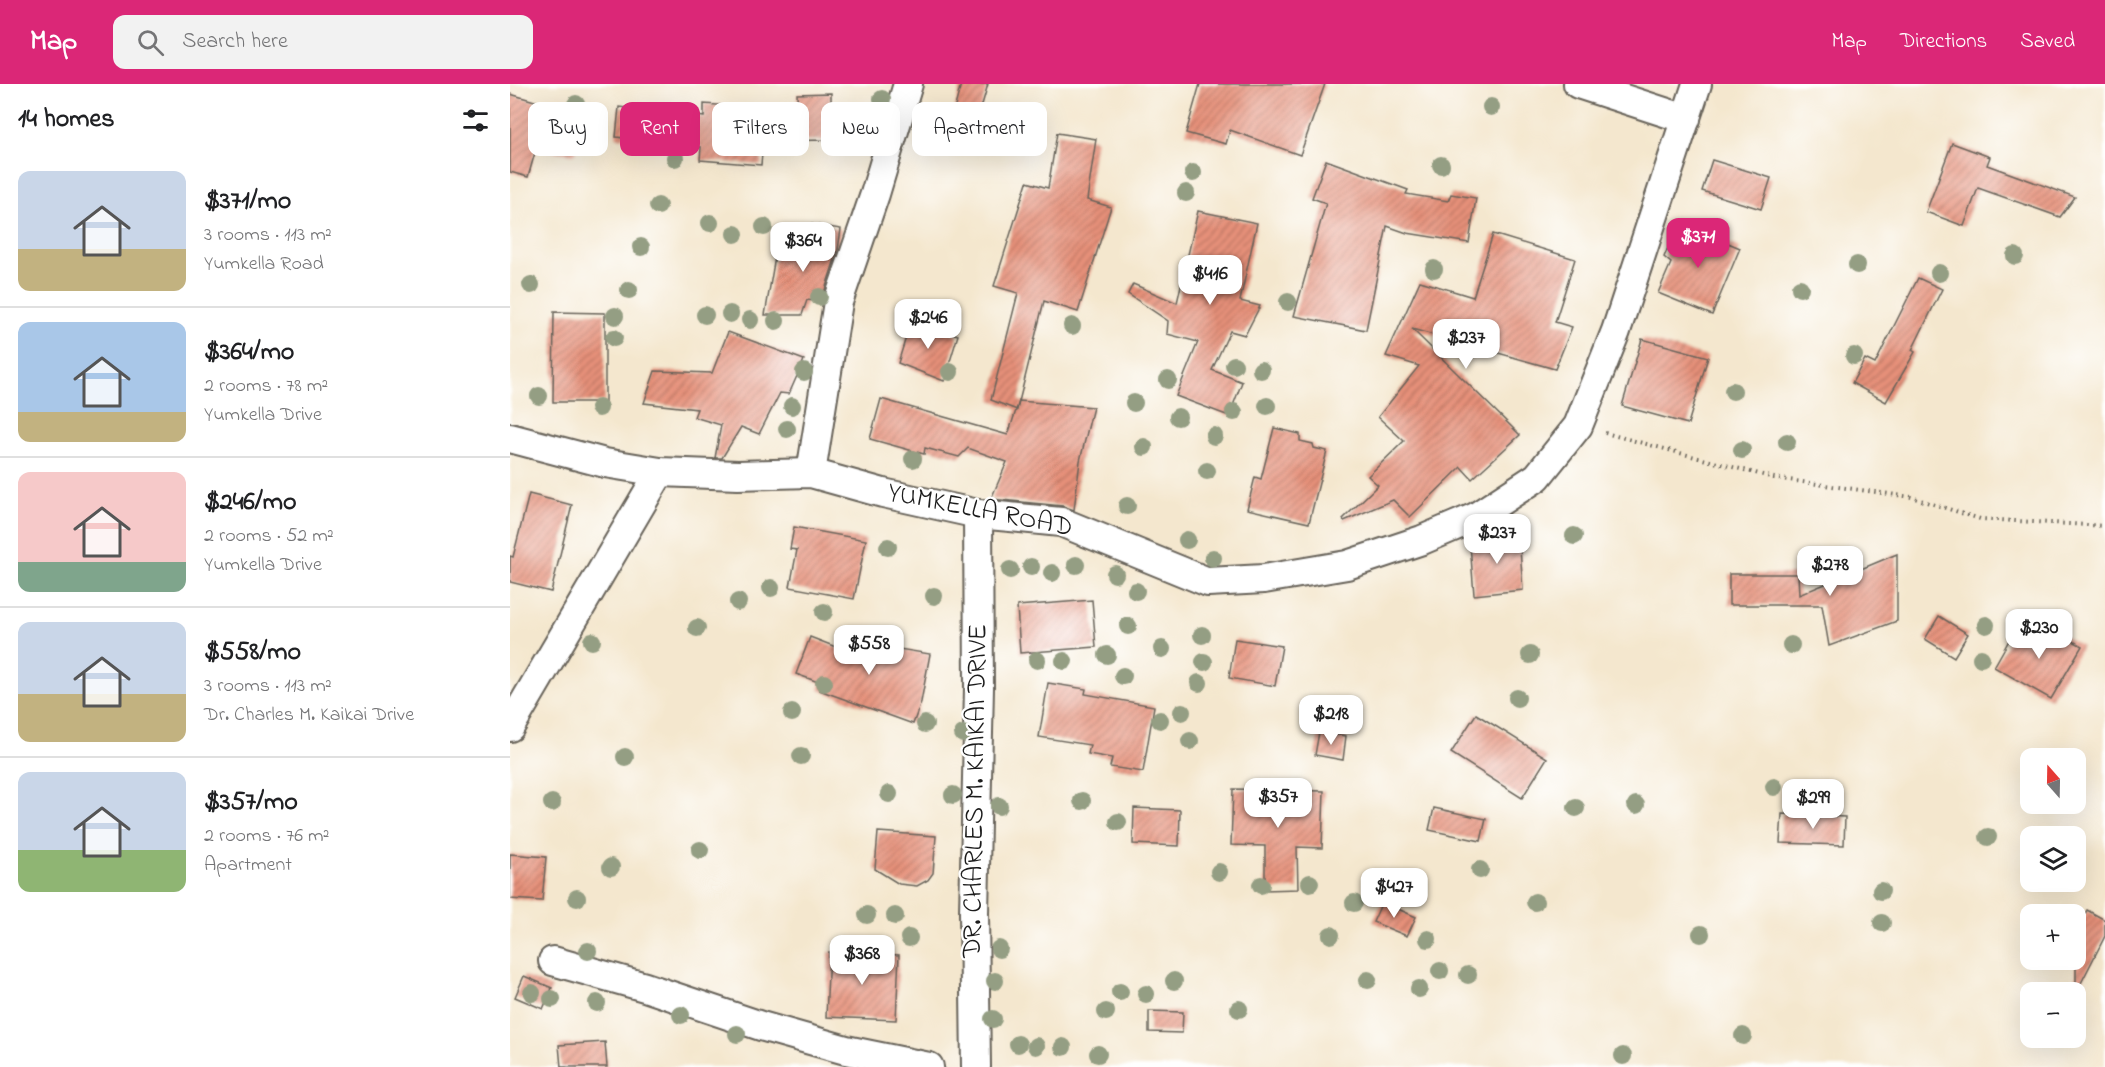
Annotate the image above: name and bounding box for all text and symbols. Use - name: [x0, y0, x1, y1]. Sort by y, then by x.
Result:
- search box: [113, 15, 533, 69]
- text: Map: [30, 22, 77, 63]
- icon: search: [134, 26, 167, 59]
- text: Search here: [182, 26, 288, 58]
- text: Map: [1831, 27, 1867, 57]
- text: Directions: [1900, 27, 1987, 57]
- text: Saved: [2020, 27, 2075, 57]
- text: 14 homes: [18, 101, 114, 139]
- chip: Buy: [528, 102, 608, 156]
- chip: Rent: [620, 102, 700, 156]
- chip: Filters: [712, 102, 809, 156]
- chip: New: [821, 102, 900, 156]
- chip: Apartment: [912, 102, 1047, 156]
- icon: filters: [459, 104, 492, 137]
- text: $371/mo: [204, 183, 291, 221]
- icon: home: [66, 195, 138, 267]
- pin: $371: [1662, 218, 1734, 269]
- text: 3 rooms · 113 m²: [204, 221, 332, 250]
- pin: $364: [767, 222, 839, 273]
- text: $371: [1681, 223, 1715, 252]
- text: $364: [784, 227, 822, 256]
- text: Yumkella Road: [204, 250, 324, 279]
- pin: $416: [1174, 255, 1246, 306]
- text: $416: [1192, 260, 1228, 289]
- pin: $246: [892, 299, 964, 350]
- text: $246: [908, 304, 948, 333]
- pin: $237: [1430, 319, 1502, 370]
- text: $237: [1447, 324, 1485, 353]
- text: $364/mo: [204, 334, 294, 372]
- icon: home: [66, 346, 138, 418]
- text: 2 rooms · 78 m²: [204, 372, 328, 401]
- text: Yumkella Drive: [204, 401, 322, 430]
- street label: YUMKELLA ROAD: [884, 474, 1076, 548]
- text: $246/mo: [204, 484, 297, 522]
- icon: home: [66, 496, 138, 568]
- pin: $237: [1461, 514, 1533, 565]
- text: $237: [1478, 519, 1516, 548]
- text: 2 rooms · 52 m²: [204, 522, 334, 551]
- pin: $278: [1794, 546, 1866, 597]
- text: Yumkella Drive: [204, 551, 322, 580]
- text: $278: [1811, 551, 1849, 580]
- pin: $230: [2003, 609, 2075, 660]
- text: $230: [2020, 614, 2058, 643]
- street label: DR. CHARLES M. KAIKAI DRIVE: [954, 624, 998, 959]
- pin: $558: [833, 625, 905, 676]
- text: $558: [848, 630, 890, 659]
- text: $558/mo: [204, 634, 301, 672]
- icon: home: [66, 646, 138, 718]
- text: 3 rooms · 113 m²: [204, 672, 332, 701]
- pin: $218: [1295, 695, 1367, 746]
- text: $218: [1313, 700, 1349, 729]
- text: Dr. Charles M. Kaikai Drive: [204, 701, 414, 730]
- north arrow: [2020, 748, 2086, 814]
- map controls: [2020, 748, 2086, 1048]
- pin: $357: [1242, 778, 1314, 829]
- pin: $299: [1777, 779, 1849, 830]
- text: $357: [1258, 783, 1298, 812]
- text: $357/mo: [204, 784, 298, 822]
- text: $299: [1796, 784, 1830, 813]
- icon: home: [66, 796, 138, 868]
- text: 2 rooms · 76 m²: [204, 822, 329, 851]
- button: layers: [2020, 826, 2086, 892]
- text: Apartment: [204, 851, 292, 880]
- pin: $427: [1358, 868, 1430, 919]
- text: $427: [1375, 873, 1413, 902]
- button: +: [2020, 904, 2086, 970]
- pin: $368: [826, 935, 898, 986]
- text: $368: [844, 940, 880, 969]
- button: −: [2020, 982, 2086, 1048]

